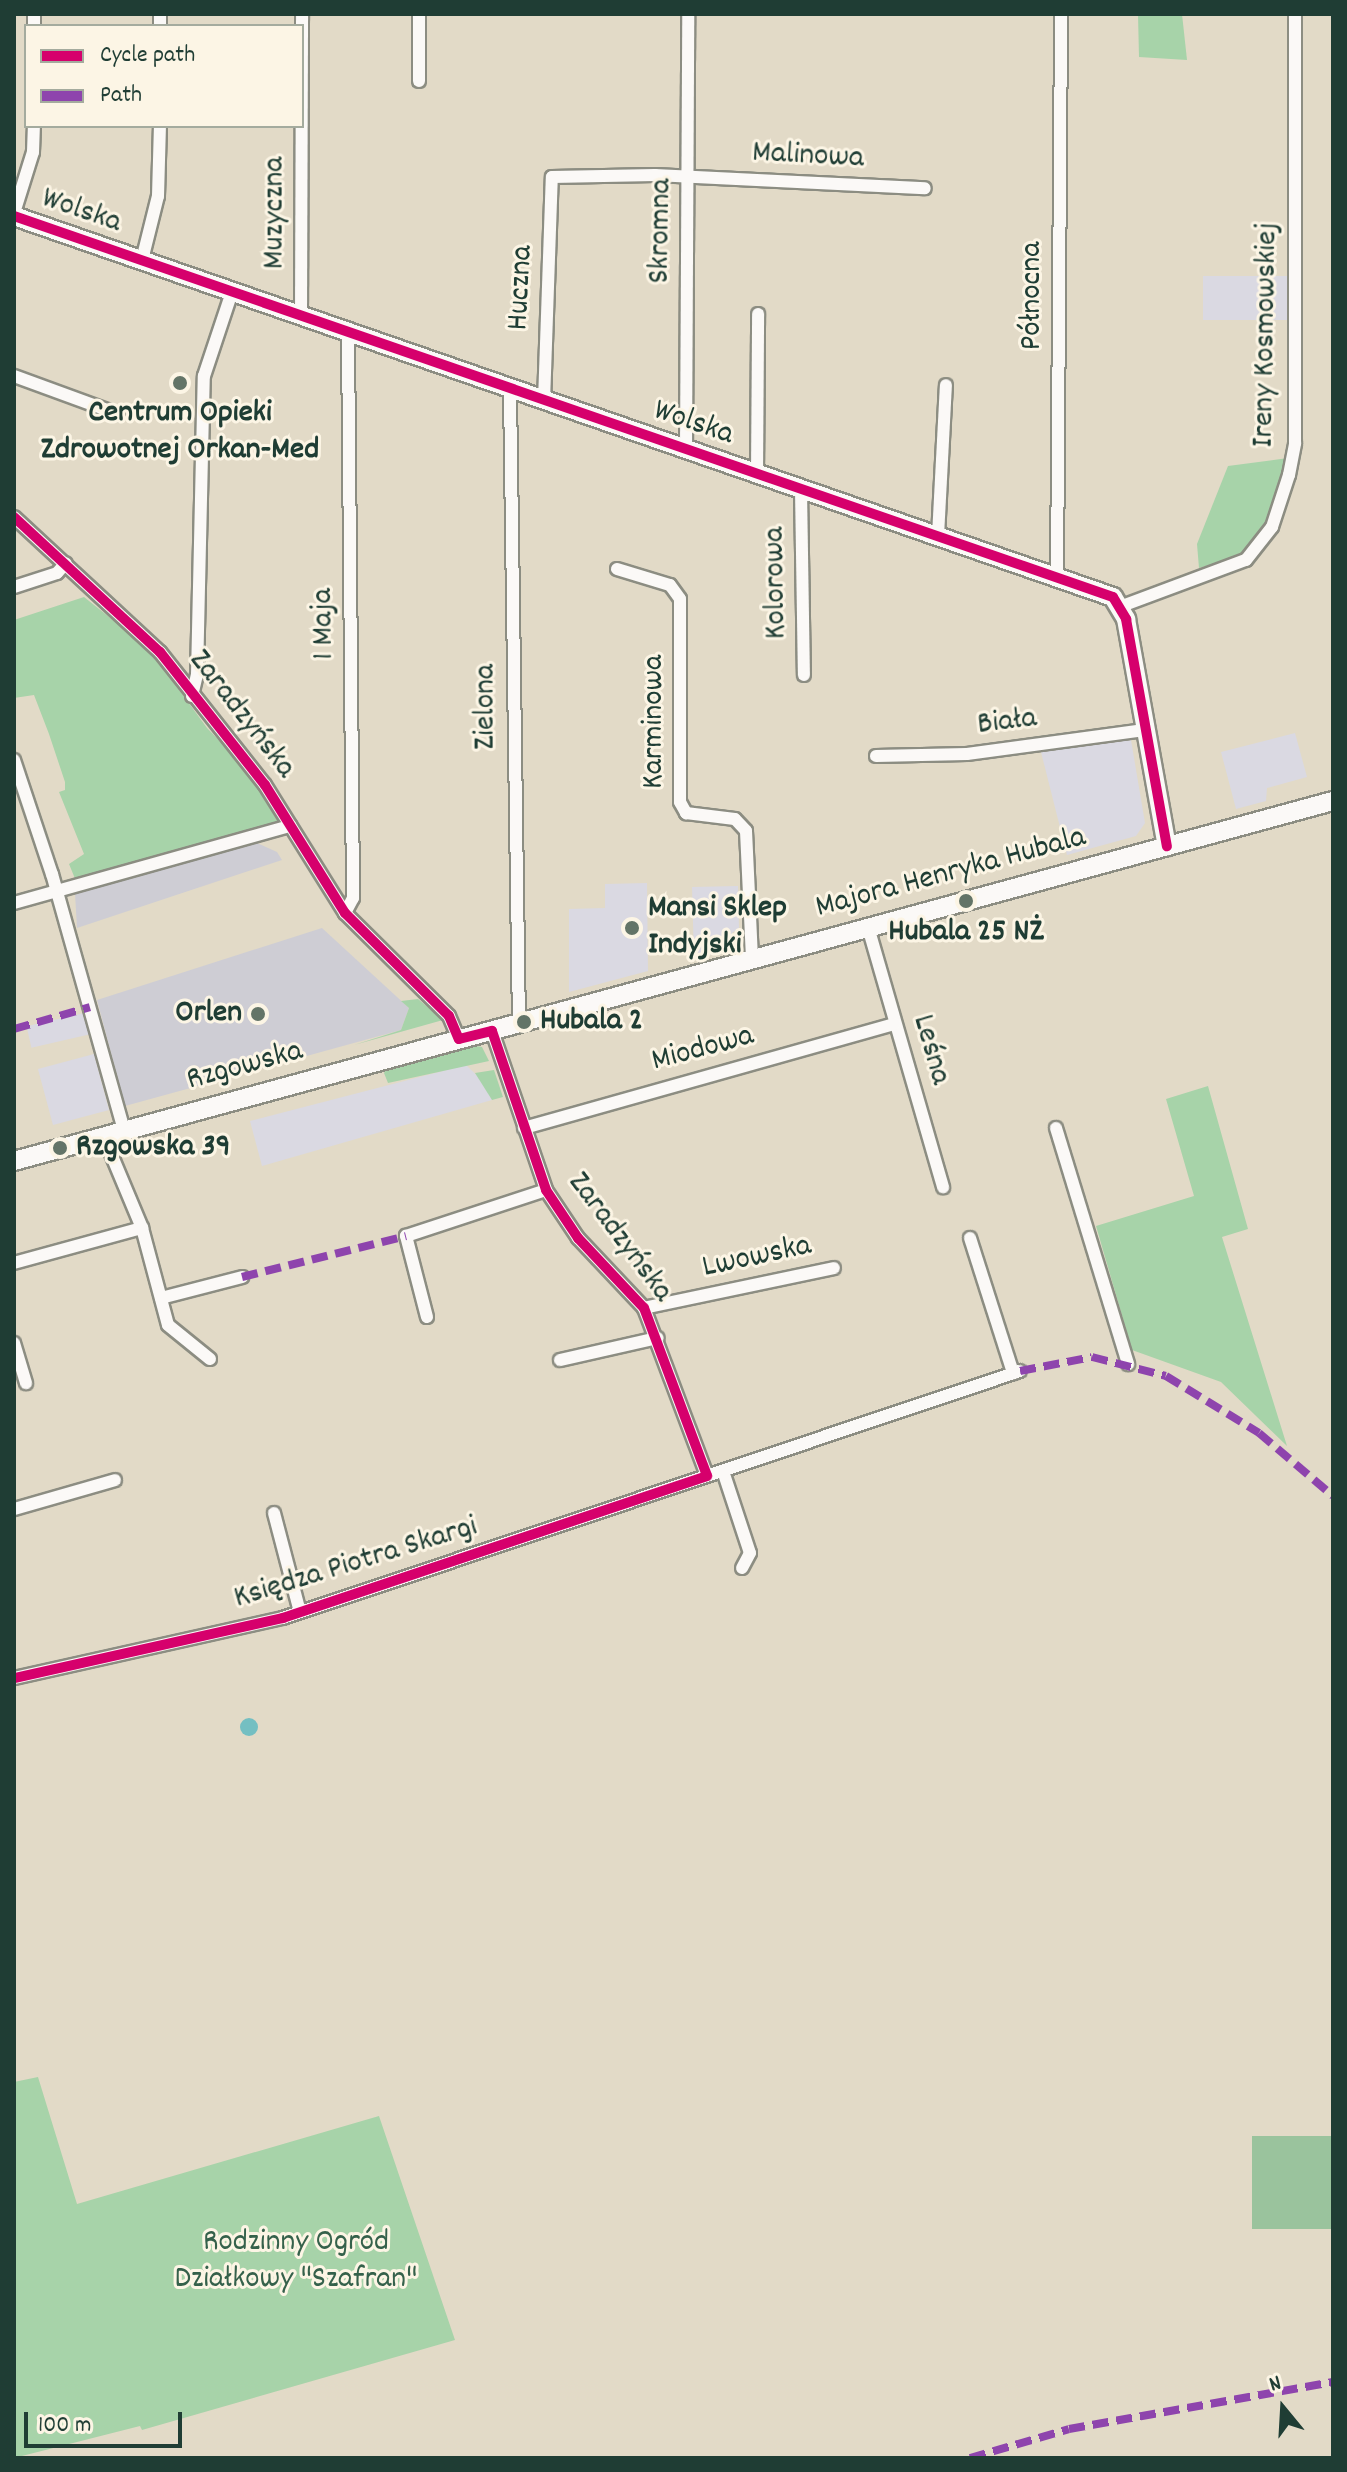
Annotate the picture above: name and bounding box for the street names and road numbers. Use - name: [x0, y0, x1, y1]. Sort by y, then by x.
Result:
- street label: Malinowa: [751, 135, 865, 179]
- street label: Muzyczna: [257, 157, 295, 269]
- street label: Skromna: [642, 178, 682, 284]
- street label: Wolska: [36, 181, 126, 243]
- street label: Ireny Kosmowskiej: [1246, 222, 1288, 448]
- street label: Północna: [1014, 242, 1052, 350]
- street label: Huczna: [501, 245, 543, 331]
- street label: Wolska: [648, 393, 738, 455]
- street label: Kolorowa: [757, 526, 797, 640]
- street label: 1 Maja: [305, 588, 345, 660]
- street label: Zaradzyńska: [179, 643, 303, 787]
- street label: Karminowa: [636, 655, 674, 789]
- street label: Zielona: [468, 664, 506, 750]
- street label: Biała: [975, 700, 1039, 746]
- street label: Majora Henryka Hubala: [812, 820, 1090, 928]
- street label: Leśna: [902, 1011, 958, 1089]
- street label: Miodowa: [648, 1018, 758, 1082]
- street label: Rzgowska: [183, 1033, 307, 1101]
- street label: Zaradzyńska: [558, 1166, 680, 1310]
- street label: Lwowska: [699, 1228, 815, 1288]
- street label: Księdza Piotra Skargi: [230, 1509, 482, 1619]

